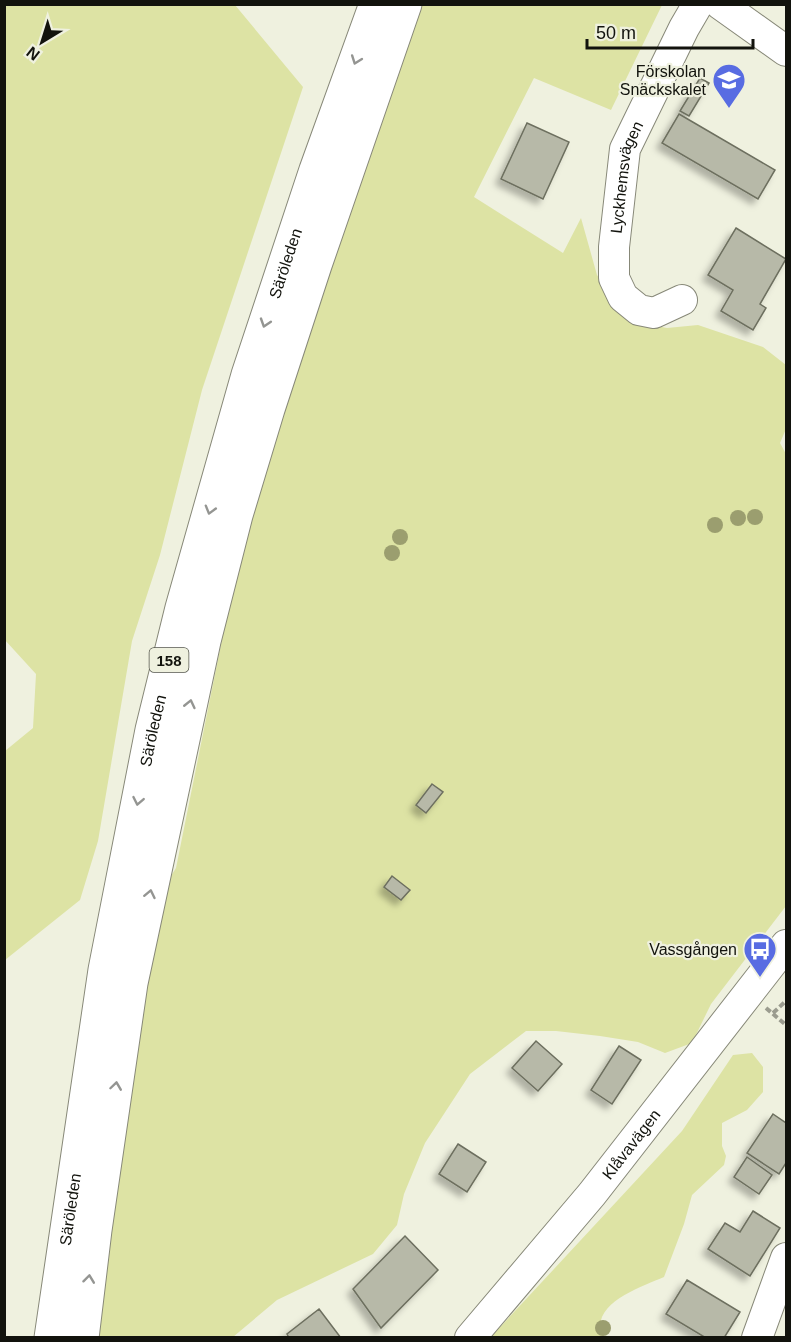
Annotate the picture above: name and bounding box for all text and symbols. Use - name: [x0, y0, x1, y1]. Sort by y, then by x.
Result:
- north arrow: [12, 12, 72, 72]
- scale bar: [587, 12, 754, 50]
- text: 50 m: [596, 23, 636, 43]
- text: N: [23, 43, 43, 64]
- one-way arrow: [350, 54, 363, 64]
- school or university icon: Förskolan Snäckskalet: [711, 62, 747, 109]
- place label: Förskolan Snäckskalet: [620, 63, 707, 98]
- street label: Lyckhemsvägen: [607, 118, 646, 234]
- street label: Säröleden: [265, 226, 305, 301]
- one-way arrow: [260, 317, 273, 328]
- one-way arrow: [205, 504, 217, 515]
- road number: 158: [150, 648, 188, 672]
- street label: Säröleden: [137, 693, 169, 768]
- one-way arrow: [182, 699, 195, 709]
- one-way arrow: [132, 796, 145, 806]
- one-way arrow: [142, 890, 155, 900]
- bus stop icon: Vassgången: [742, 931, 778, 978]
- place label: Vassgången: [649, 941, 737, 958]
- one-way arrow: [109, 1082, 121, 1091]
- street label: Klåvavägen: [598, 1106, 663, 1182]
- street label: Säröleden: [56, 1172, 84, 1247]
- one-way arrow: [82, 1275, 95, 1284]

